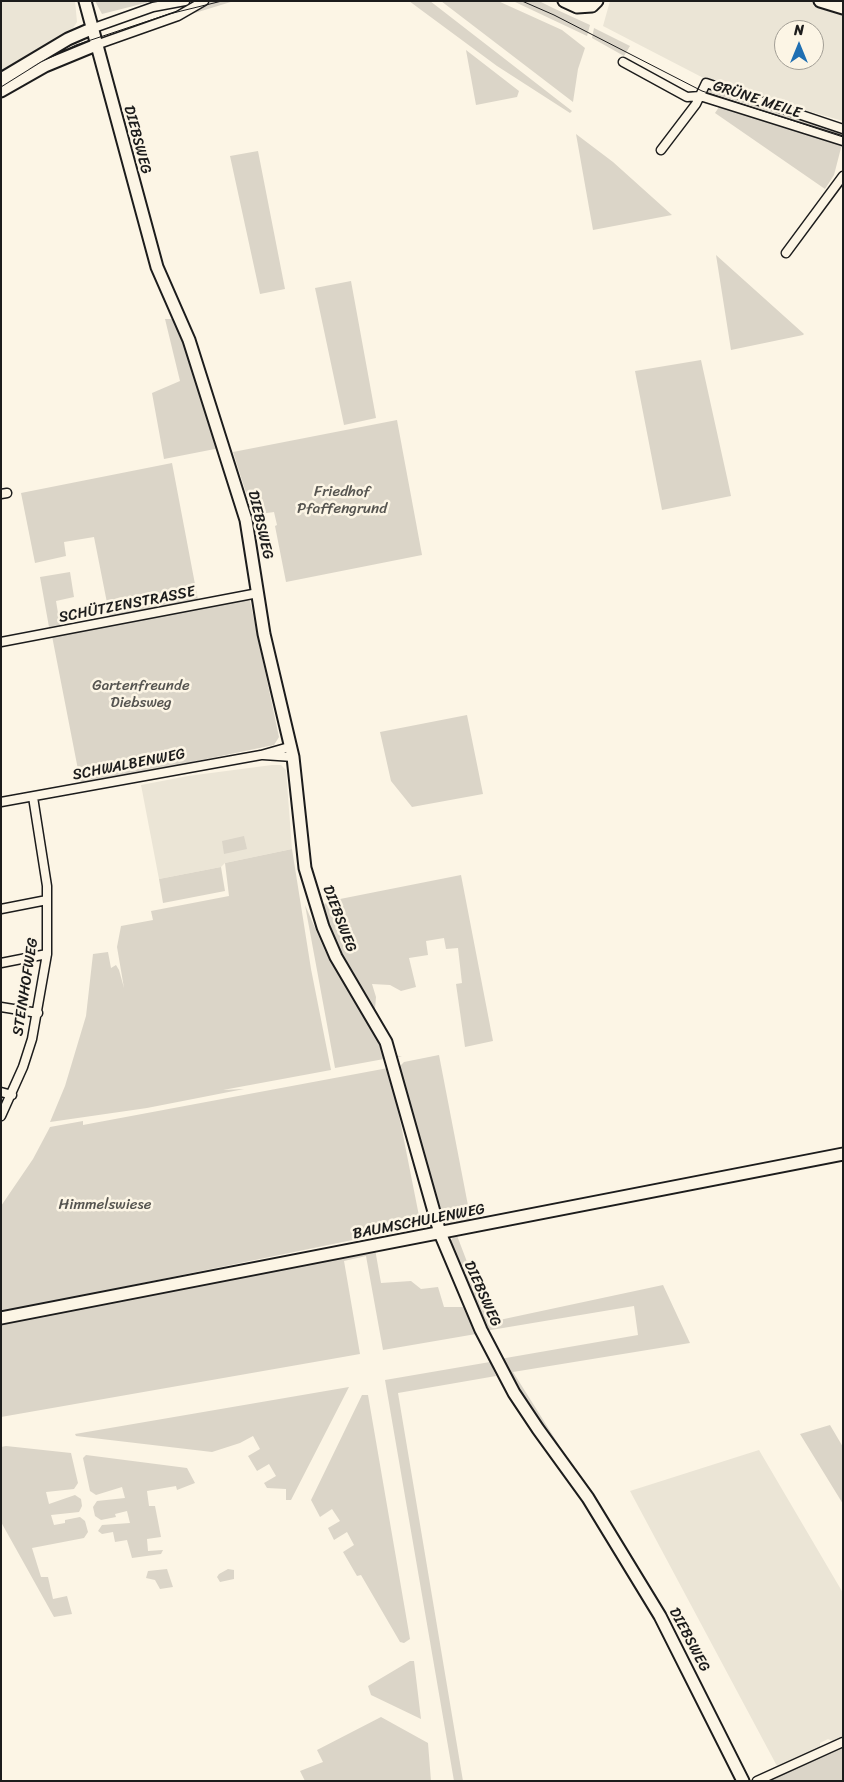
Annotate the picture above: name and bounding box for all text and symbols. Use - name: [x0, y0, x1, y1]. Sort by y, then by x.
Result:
- text: N: [794, 18, 804, 43]
- north arrow: [774, 20, 824, 70]
- street label: GRÜNE MEILE: [711, 77, 803, 123]
- street label: DIEBSWEG: [119, 104, 155, 176]
- park label: Friedhof Pfaffengrund: [297, 483, 387, 518]
- street label: DIEBSWEG: [243, 489, 277, 561]
- street label: SCHÜTZENSTRASSE: [57, 583, 197, 627]
- park label: Gartenfreunde Diebsweg: [92, 677, 190, 712]
- street label: SCHWALBENWEG: [71, 745, 187, 785]
- street label: DIEBSWEG: [318, 883, 360, 955]
- street label: STEINHOFWEG: [9, 937, 43, 1037]
- park label: Himmelswiese: [59, 1196, 151, 1214]
- street label: BAUMSCHULENWEG: [351, 1200, 487, 1244]
- street label: DIEBSWEG: [460, 1258, 504, 1330]
- street label: DIEBSWEG: [665, 1605, 713, 1675]

